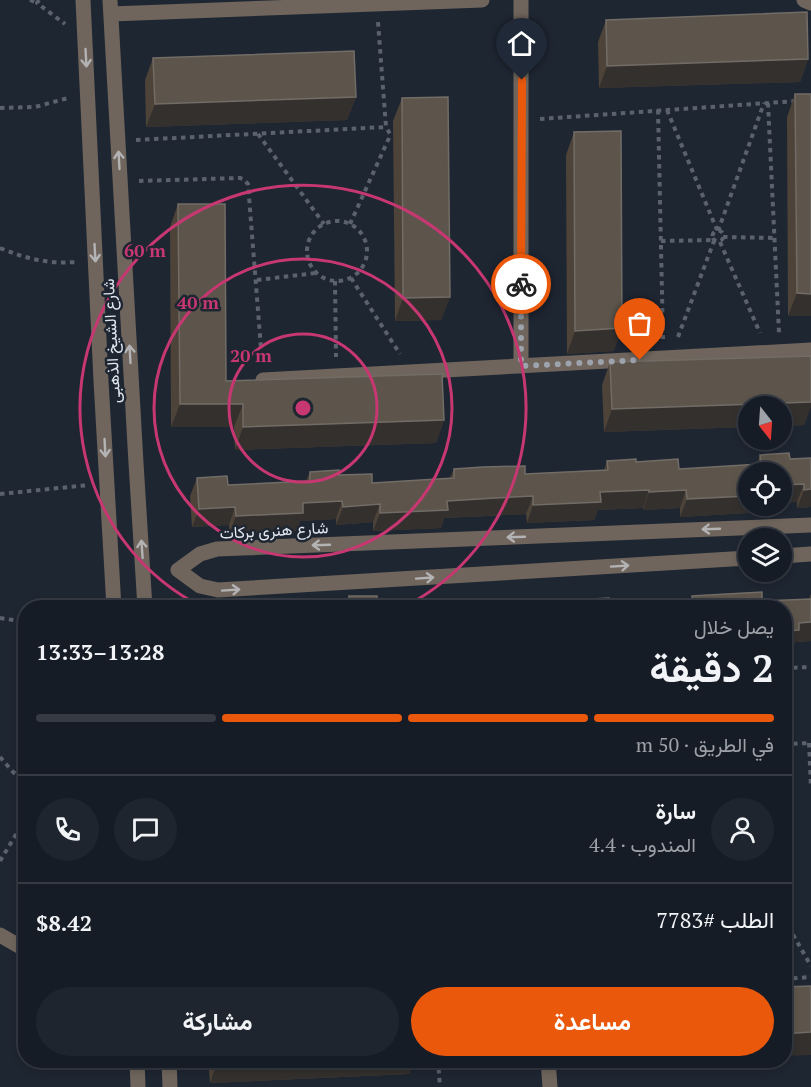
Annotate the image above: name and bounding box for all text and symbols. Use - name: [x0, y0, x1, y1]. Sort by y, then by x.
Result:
- pin: [496, 18, 547, 80]
- icon: home: [505, 27, 538, 60]
- one-way arrow: [80, 48, 91, 68]
- one-way arrow: [113, 150, 124, 170]
- text: 60 m: [124, 238, 166, 262]
- one-way arrow: [90, 243, 101, 263]
- courier: [491, 254, 551, 314]
- icon: bike: [505, 268, 538, 301]
- street label: شارع الشيخ الذهبى: [97, 278, 126, 404]
- text: 40 m: [177, 290, 219, 314]
- pin: [614, 298, 665, 360]
- icon: bag: [623, 307, 656, 340]
- text: 20 m: [230, 343, 272, 367]
- one-way arrow: [124, 345, 135, 365]
- north arrow: [738, 396, 792, 450]
- map controls: [738, 396, 792, 582]
- centre of rings: [293, 398, 313, 418]
- one-way arrow: [100, 437, 111, 457]
- button: locate: [738, 462, 792, 516]
- street label: شارع هنرى بركات: [219, 516, 329, 545]
- one-way arrow: [701, 523, 721, 535]
- button: layers: [738, 528, 792, 582]
- one-way arrow: [506, 531, 526, 543]
- one-way arrow: [136, 540, 147, 560]
- one-way arrow: [311, 540, 331, 551]
- one-way arrow: [610, 560, 630, 571]
- one-way arrow: [415, 572, 435, 583]
- one-way arrow: [220, 584, 240, 595]
- text: يصل خلال: [694, 613, 774, 640]
- text: 13:28–13:33: [36, 637, 164, 666]
- text: 2 دقيقة: [649, 641, 774, 693]
- text: في الطريق · 50 m: [636, 731, 774, 758]
- text: سارة: [655, 796, 696, 825]
- button: phone: [36, 798, 99, 861]
- button: chat: [114, 798, 177, 861]
- button: person: [711, 798, 774, 861]
- text: المندوب · 4.4: [589, 831, 696, 858]
- text: الطلب #7783: [656, 905, 774, 934]
- text: $8.42: [36, 908, 92, 937]
- button: مشاركة: [36, 987, 399, 1056]
- button: مساعدة: [411, 987, 774, 1056]

